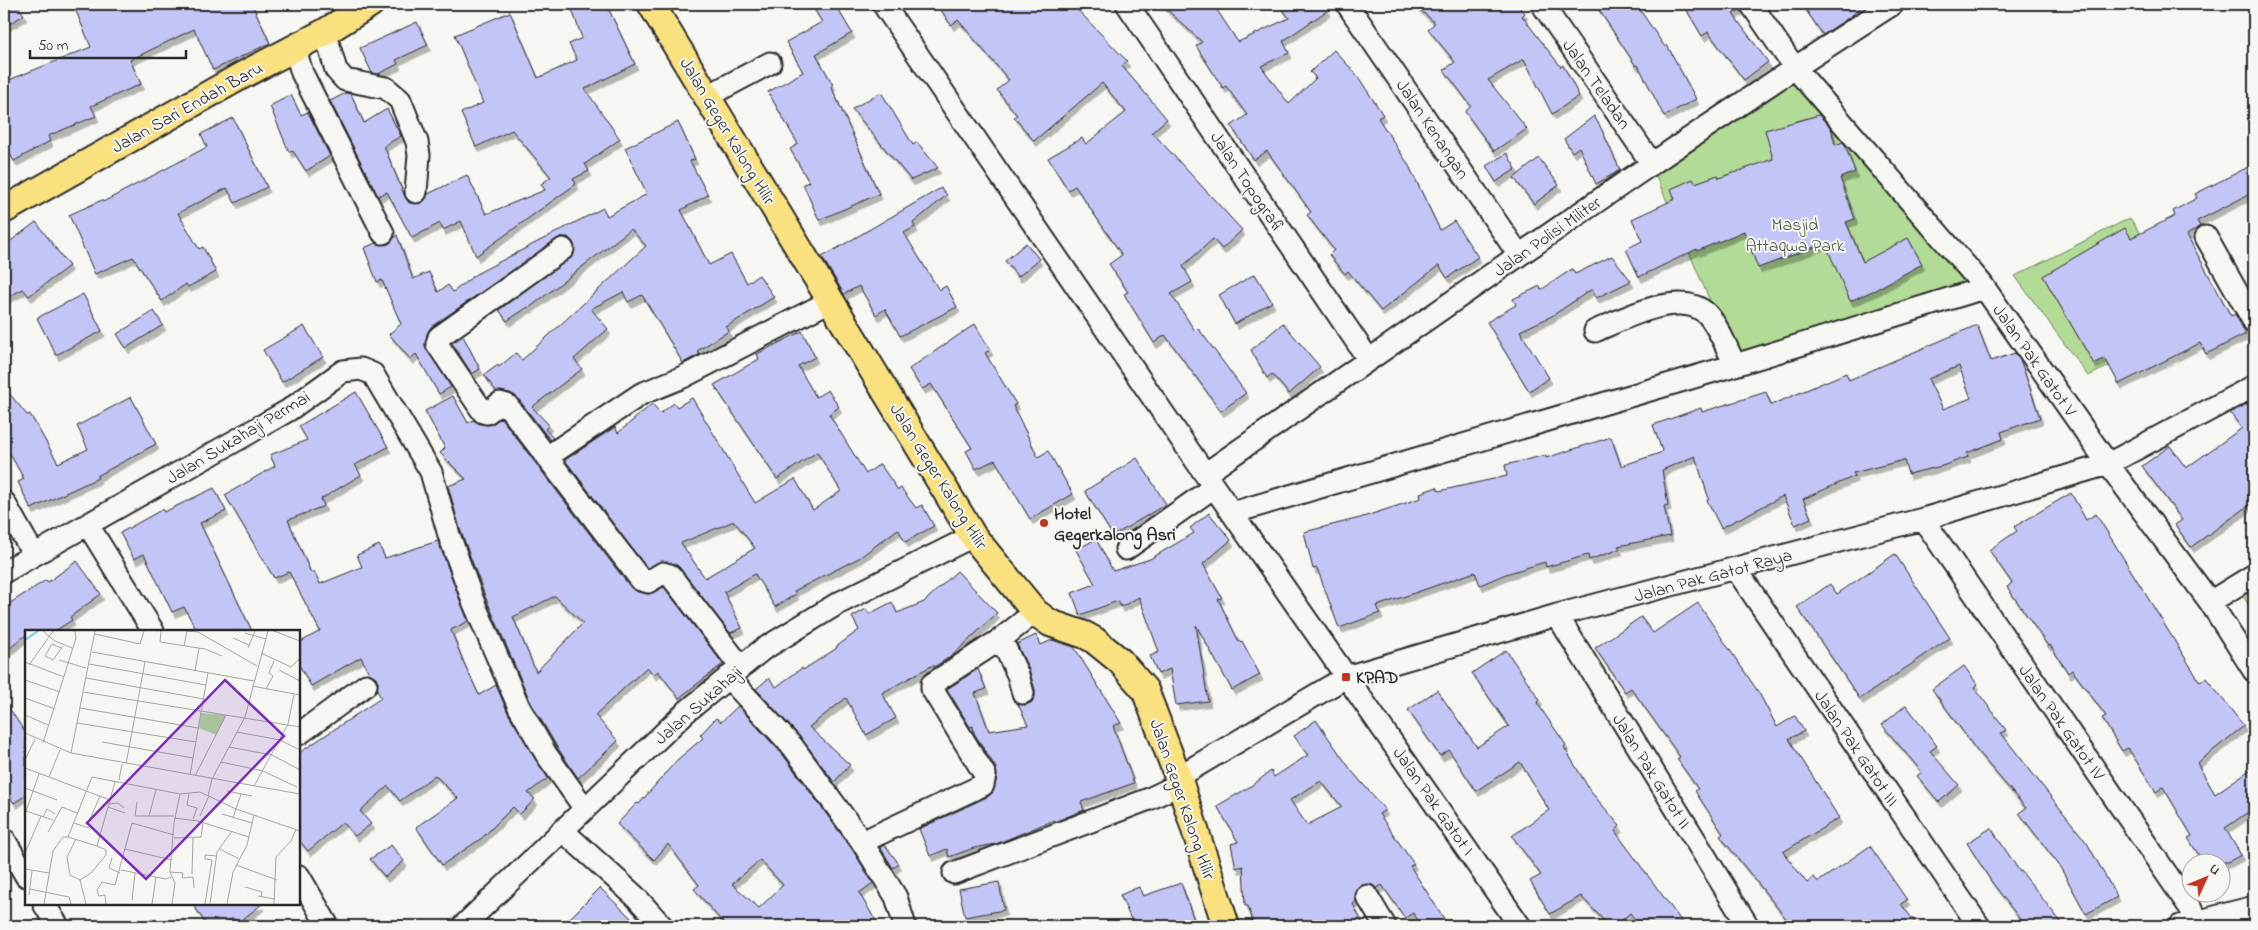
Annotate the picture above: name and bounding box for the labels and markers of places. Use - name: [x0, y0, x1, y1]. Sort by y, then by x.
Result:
- place label: Hotel Gegerkalong Asri: [1054, 502, 1176, 550]
- marker: Hotel Gegerkalong Asri: [1038, 517, 1050, 529]
- place label: KPAD: [1356, 666, 1398, 692]
- marker: KPAD: [1340, 671, 1352, 683]

